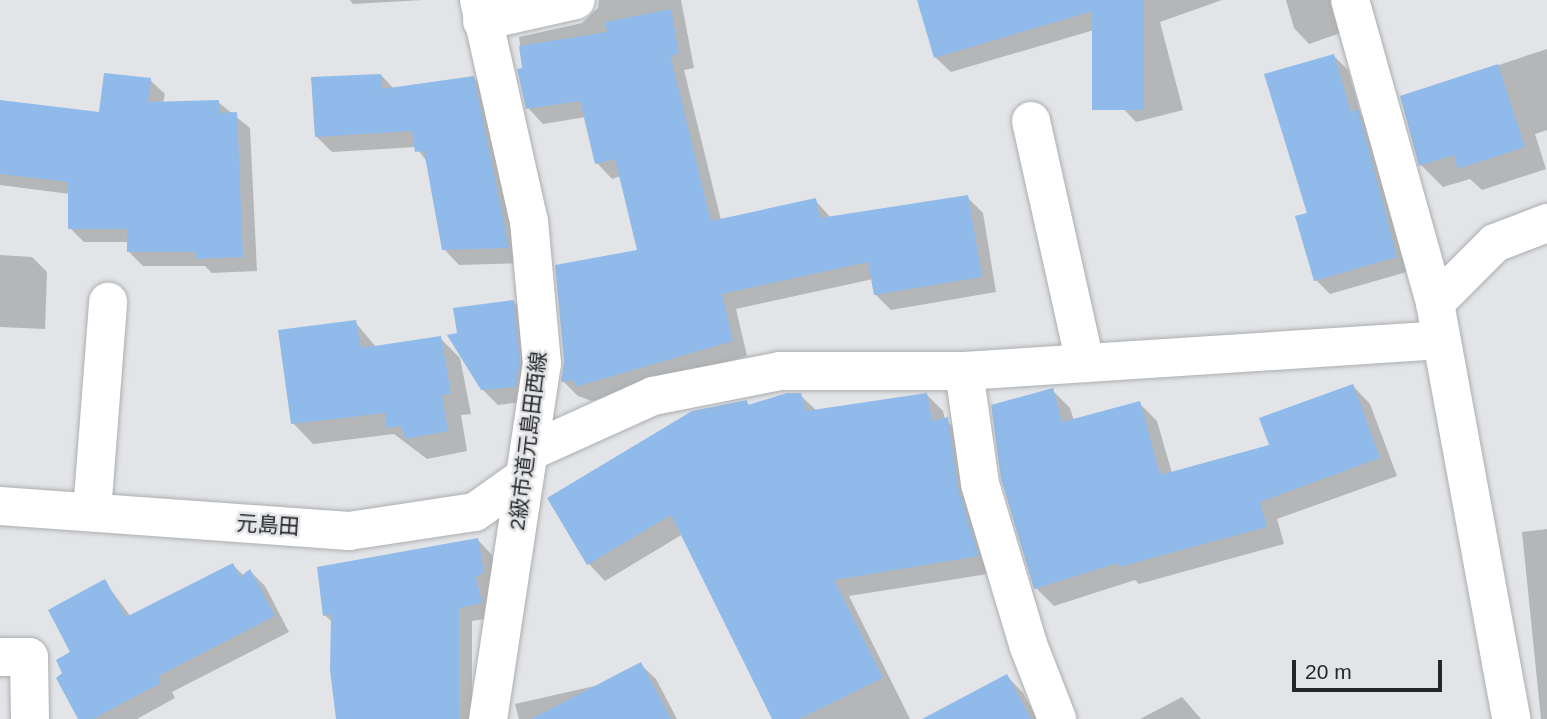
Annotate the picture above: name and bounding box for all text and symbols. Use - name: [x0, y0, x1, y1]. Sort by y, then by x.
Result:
- street label: 2級市道元島田西線: [505, 350, 551, 532]
- street label: 元島田: [236, 510, 300, 540]
- scale bar: [1295, 646, 1446, 690]
- text: 20 m: [1305, 660, 1352, 683]

